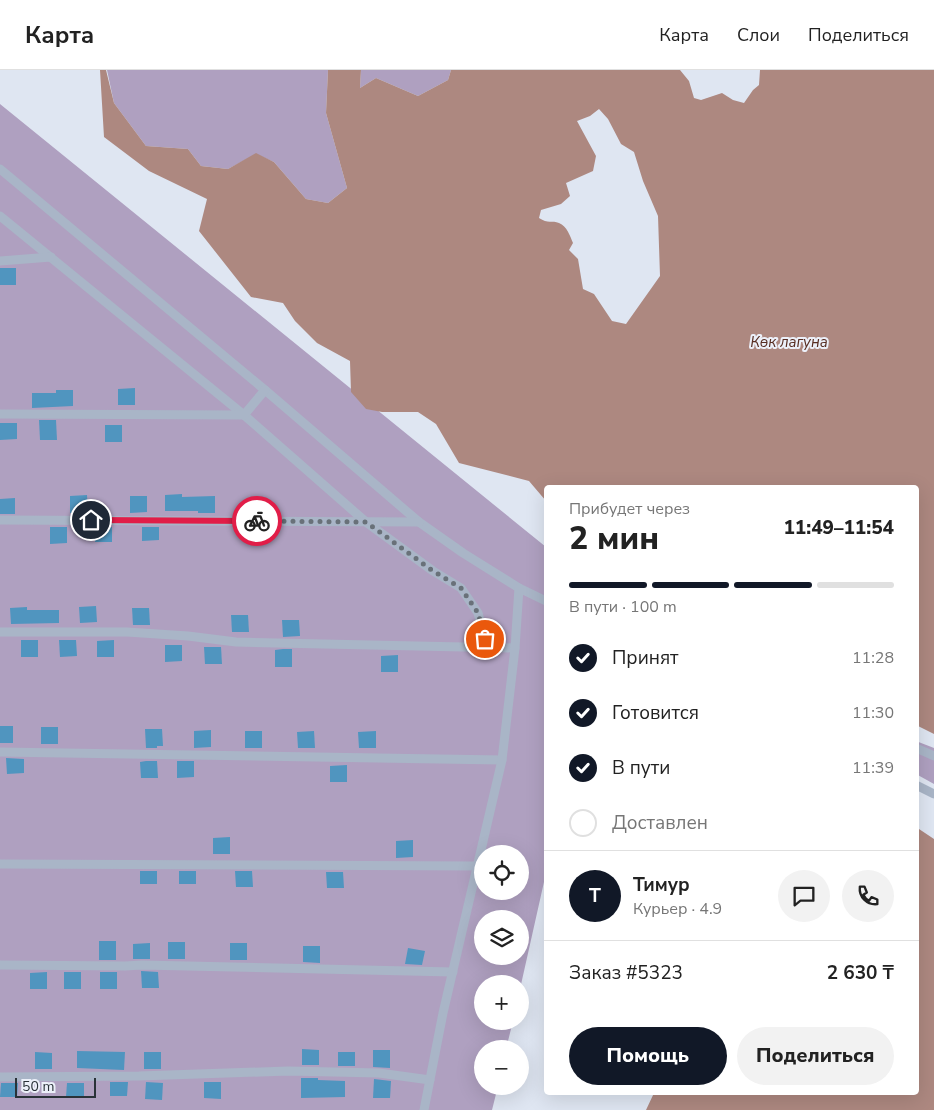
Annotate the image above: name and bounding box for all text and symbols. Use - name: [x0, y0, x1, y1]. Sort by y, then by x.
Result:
- text: Карта: [25, 19, 94, 51]
- text: Карта: [659, 23, 709, 47]
- text: Слои: [737, 23, 780, 47]
- text: Поделиться: [808, 23, 909, 47]
- water label: Көк лагуна: [750, 332, 828, 352]
- courier: [232, 496, 282, 546]
- text: Прибудет через: [569, 498, 690, 520]
- pin: [70, 499, 112, 541]
- icon: home: [77, 506, 105, 534]
- icon: bike: [243, 507, 271, 535]
- text: 11:49–11:54: [783, 515, 894, 541]
- text: 2 мин: [569, 517, 659, 560]
- text: В пути · 100 m: [569, 596, 677, 618]
- pin: [464, 618, 506, 660]
- icon: bag: [471, 625, 499, 653]
- icon: check: [569, 644, 597, 672]
- text: Принят: [612, 645, 679, 671]
- text: 11:28: [852, 647, 894, 669]
- icon: check: [569, 699, 597, 727]
- text: Готовится: [612, 700, 699, 726]
- text: 11:30: [852, 702, 894, 724]
- icon: check: [569, 754, 597, 782]
- text: В пути: [612, 755, 670, 781]
- text: 11:39: [852, 757, 894, 779]
- text: Доставлен: [612, 810, 708, 836]
- map controls: [474, 845, 529, 1095]
- button: locate: [474, 845, 529, 900]
- button: chat: [778, 870, 830, 922]
- button: phone: [842, 870, 894, 922]
- text: Тимур: [633, 872, 690, 898]
- text: Т: [589, 883, 601, 909]
- text: Курьер · 4.9: [633, 898, 722, 920]
- button: layers: [474, 910, 529, 965]
- text: Заказ #5323: [569, 960, 683, 986]
- text: 2 630 ₸: [827, 960, 894, 986]
- button: +: [474, 975, 529, 1030]
- button: Помощь: [569, 1027, 727, 1085]
- button: Поделиться: [737, 1027, 894, 1085]
- button: −: [474, 1040, 529, 1095]
- scale bar: [15, 1075, 96, 1098]
- text: 50 m: [22, 1077, 54, 1096]

